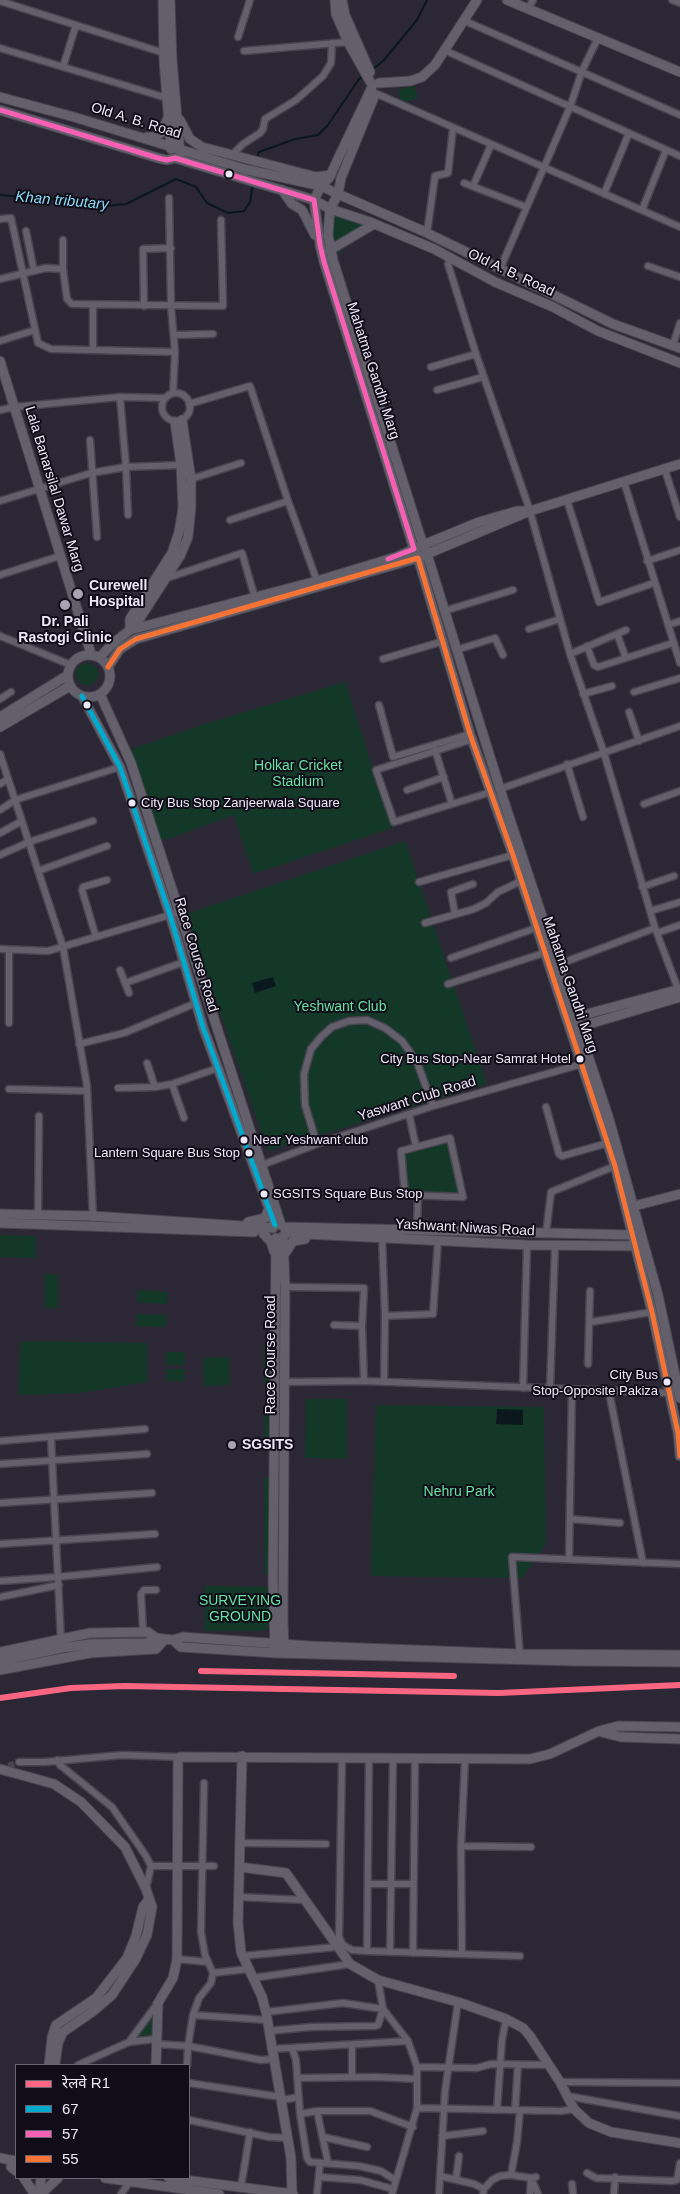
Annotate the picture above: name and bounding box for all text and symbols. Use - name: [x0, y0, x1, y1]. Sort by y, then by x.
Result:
- street label: Old A. B. Road: [89, 99, 183, 143]
- unlabelled marker: [224, 169, 234, 179]
- water label: Khan tributary: [15, 188, 109, 214]
- street label: Old A. B. Road: [465, 246, 557, 300]
- street label: Mahatma Gandhi Marg: [343, 300, 403, 442]
- street label: Lala Banarsilal Dawar Marg: [21, 404, 87, 574]
- place label: Curewell Hospital: [89, 578, 147, 610]
- marker: Curewell Hospital: [71, 587, 85, 601]
- marker: Dr. Pali Rastogi Clinic: [58, 598, 72, 612]
- place label: Dr. Pali Rastogi Clinic: [18, 614, 112, 646]
- unlabelled marker: [82, 700, 92, 710]
- park label: Holkar Cricket Stadium: [254, 758, 342, 790]
- place label: City Bus Stop Zanjeerwala Square: [141, 795, 340, 811]
- marker: City Bus Stop Zanjeerwala Square: [127, 798, 137, 808]
- street label: Race Course Road: [171, 896, 221, 1014]
- street label: Mahatma Gandhi Marg: [539, 915, 601, 1055]
- park label: Yeshwant Club: [294, 999, 386, 1015]
- place label: City Bus Stop-Near Samrat Hotel: [380, 1051, 571, 1067]
- marker: City Bus Stop-Near Samrat Hotel: [575, 1054, 585, 1064]
- street label: Yaswant Club Road: [356, 1073, 478, 1125]
- place label: Near Yeshwant club: [253, 1132, 368, 1148]
- marker: Near Yeshwant club: [239, 1135, 249, 1145]
- place label: Lantern Square Bus Stop: [94, 1145, 240, 1161]
- marker: Lantern Square Bus Stop: [244, 1148, 254, 1158]
- place label: SGSITS Square Bus Stop: [273, 1186, 423, 1202]
- marker: SGSITS Square Bus Stop: [259, 1189, 269, 1199]
- street label: Yashwant Niwas Road: [395, 1216, 535, 1240]
- street label: Race Course Road: [263, 1295, 279, 1415]
- place label: City Bus Stop-Opposite Pakiza: [532, 1367, 658, 1398]
- marker: City Bus Stop-Opposite Pakiza: [662, 1377, 672, 1387]
- place label: SGSITS: [242, 1437, 293, 1453]
- marker: SGSITS: [226, 1439, 238, 1451]
- park label: Nehru Park: [424, 1484, 494, 1500]
- park label: SURVEYING GROUND: [199, 1593, 281, 1625]
- legend: [15, 2064, 190, 2179]
- text: रेलवे R1: [62, 2074, 110, 2091]
- text: 67: [62, 2100, 79, 2117]
- text: 57: [62, 2125, 79, 2142]
- text: 55: [62, 2150, 79, 2167]

